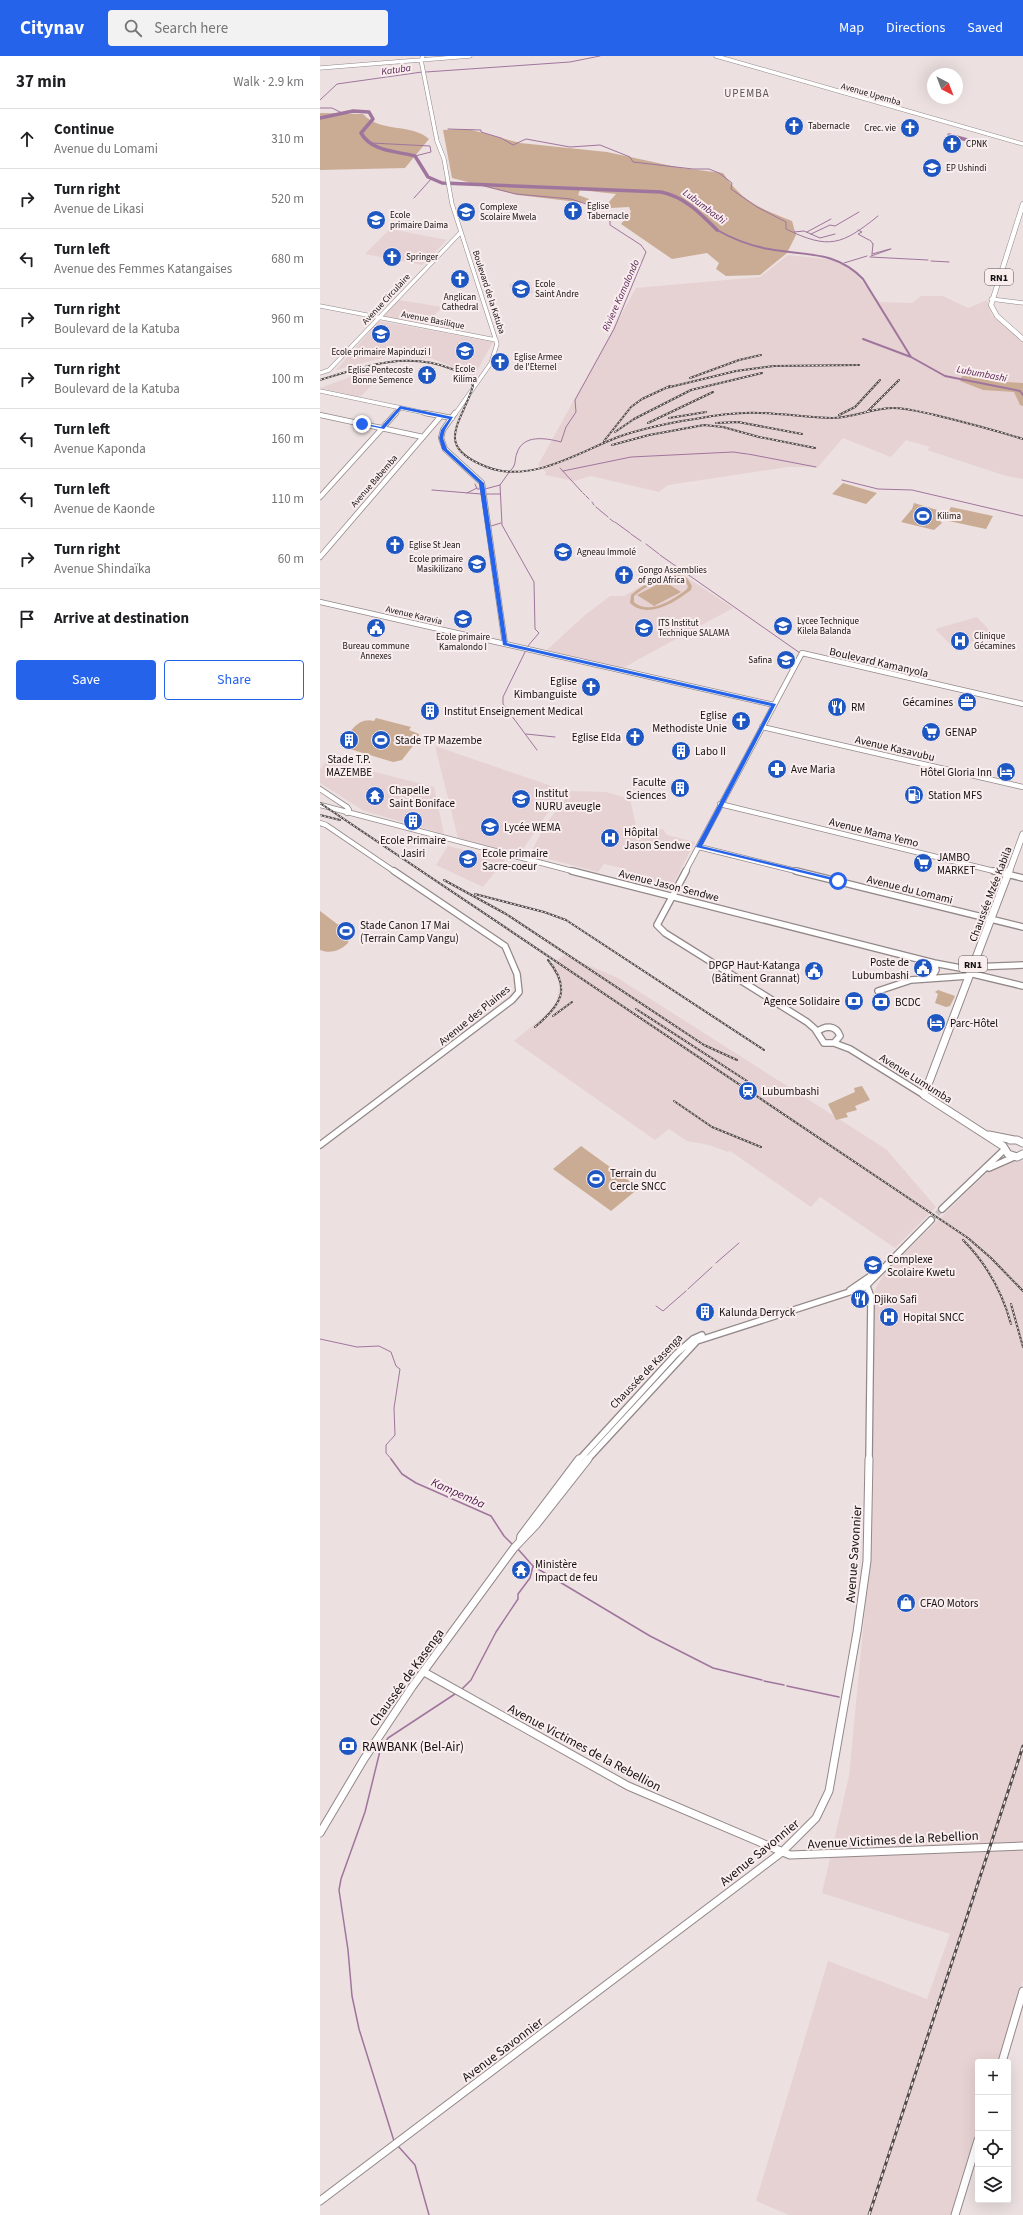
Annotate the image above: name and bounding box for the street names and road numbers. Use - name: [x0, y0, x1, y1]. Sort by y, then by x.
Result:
- street label: Avenue Upemba: [839, 80, 902, 109]
- street label: Boulevard de la Katuba: [469, 249, 508, 336]
- road number: RN1: [985, 269, 1013, 285]
- street label: Avenue Circulaire: [359, 271, 414, 328]
- street label: Avenue Basilique: [400, 308, 466, 333]
- street label: Avenue Babemba: [348, 452, 401, 510]
- street label: Avenue Karavia: [384, 603, 443, 628]
- street label: Boulevard Kamanyola: [828, 644, 930, 681]
- street label: Avenue Kasavubu: [854, 732, 936, 765]
- street label: Avenue Mama Yemo: [828, 814, 920, 851]
- street label: Chaussée Mzée Kabila: [965, 844, 1016, 944]
- street label: Avenue Jason Sendwe: [617, 866, 721, 905]
- street label: Avenue du Lomami: [865, 872, 954, 907]
- road number: RN1: [959, 956, 987, 972]
- street label: Avenue des Plaines: [435, 982, 513, 1049]
- street label: Avenue Lumumba: [877, 1050, 955, 1107]
- street label: Chaussée de Kasenga: [607, 1331, 686, 1412]
- street label: Avenue Savonnier: [842, 1504, 866, 1603]
- street label: Chaussée de Kasenga: [365, 1625, 448, 1730]
- street label: Avenue Victimes de la Rebellion: [505, 1700, 664, 1796]
- street label: Avenue Savonnier: [716, 1815, 804, 1890]
- street label: Avenue Victimes de la Rebellion: [807, 1827, 979, 1853]
- street label: Avenue Savonnier: [458, 2013, 547, 2086]

